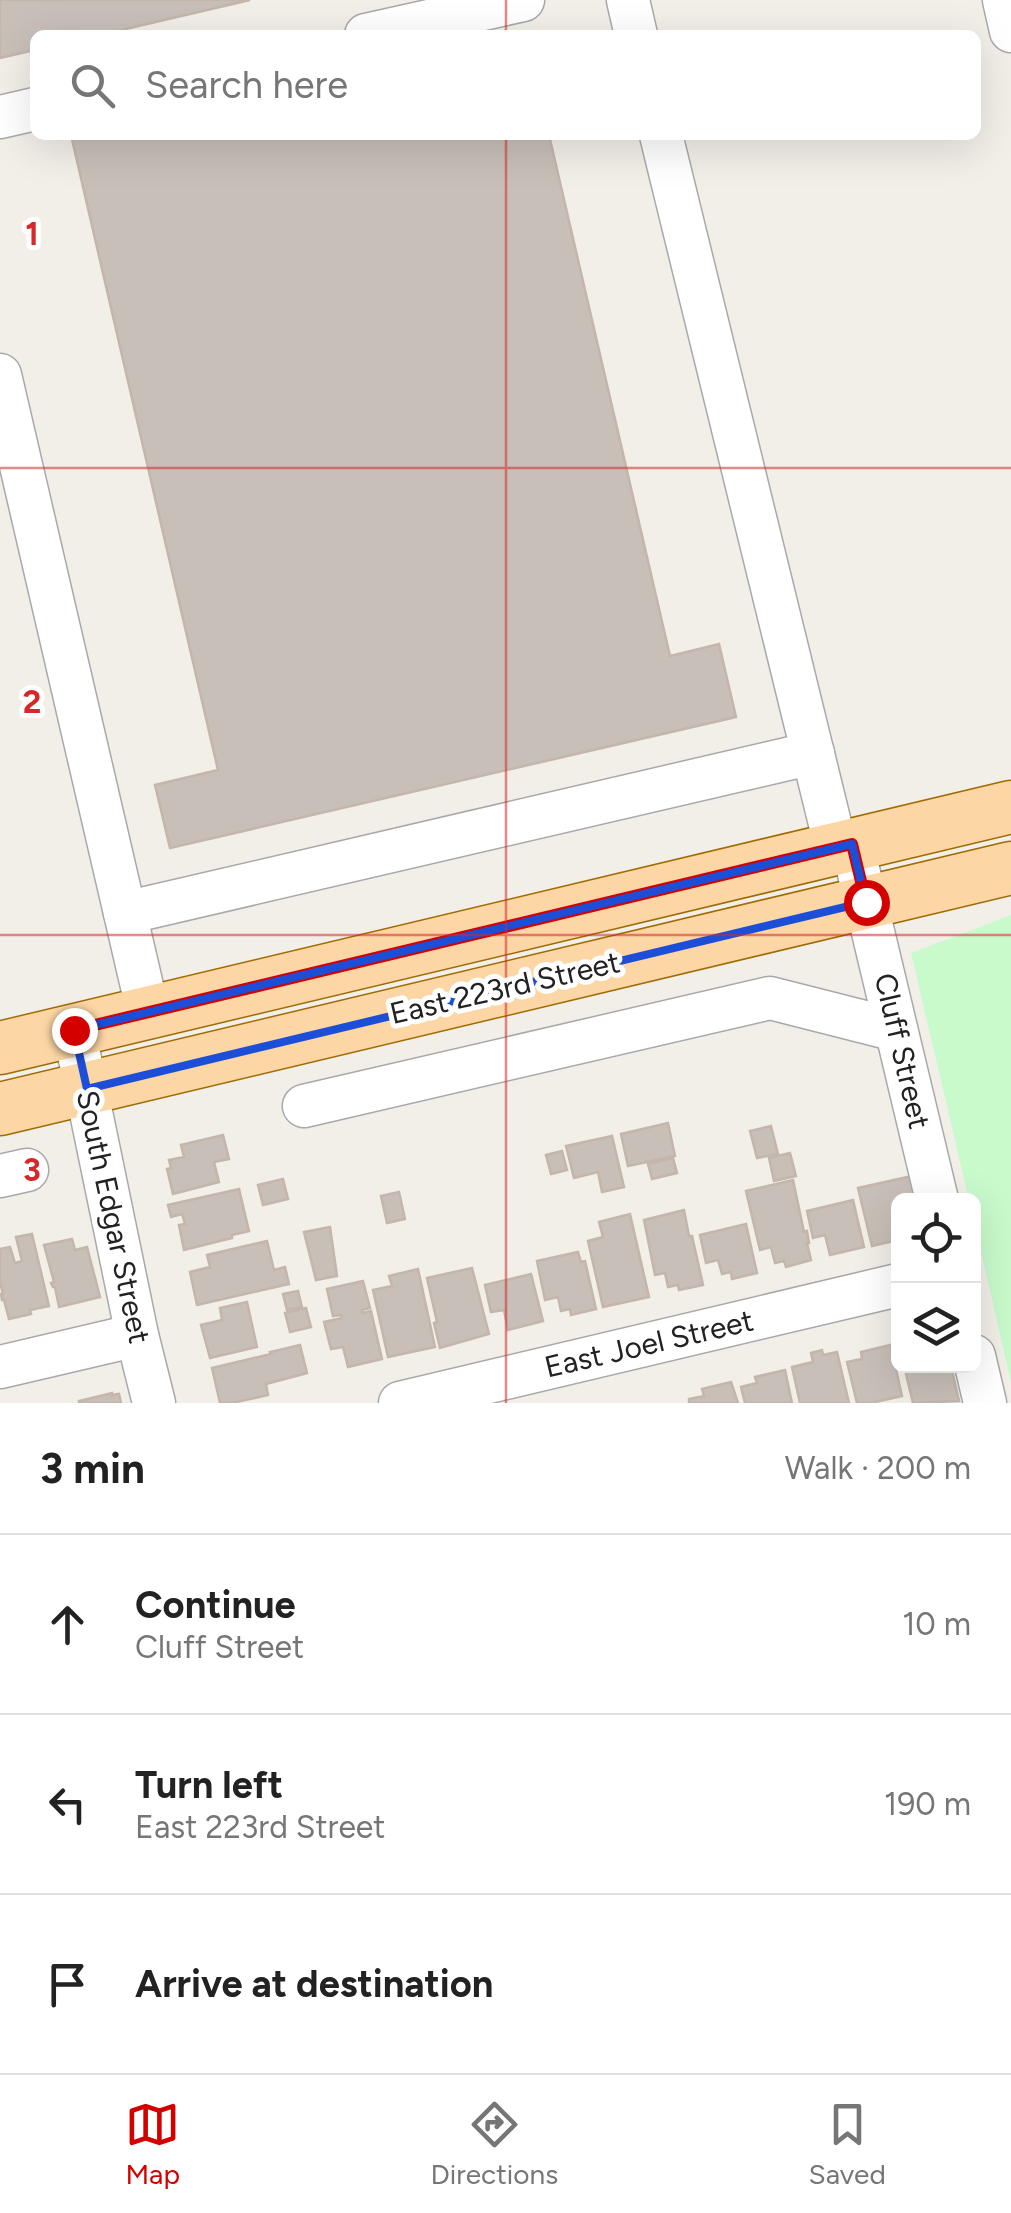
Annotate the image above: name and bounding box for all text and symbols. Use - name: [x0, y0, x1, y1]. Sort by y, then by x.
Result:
- search box: [30, 30, 981, 140]
- icon: search: [65, 58, 120, 113]
- text: Search here: [145, 62, 348, 108]
- text: 1: [25, 215, 39, 253]
- text: 2: [23, 683, 41, 721]
- route start: [844, 880, 890, 926]
- street label: East 223rd Street: [386, 943, 623, 1032]
- street label: Cluff Street: [867, 969, 938, 1132]
- route end: [52, 1008, 98, 1054]
- street label: South Edgar Street: [69, 1087, 158, 1347]
- text: 3: [23, 1151, 41, 1189]
- map controls: [891, 1193, 981, 1373]
- button: locate: [891, 1193, 981, 1283]
- button: layers: [891, 1283, 981, 1373]
- street label: East Joel Street: [541, 1302, 757, 1385]
- text: 3 min: [40, 1443, 145, 1494]
- text: Walk · 200 m: [785, 1449, 971, 1487]
- text: Continue: [135, 1582, 296, 1628]
- icon: ahead: [40, 1597, 95, 1652]
- text: 10 m: [902, 1605, 971, 1643]
- text: Cluff Street: [135, 1628, 304, 1666]
- text: Turn left: [135, 1762, 283, 1808]
- icon: left: [40, 1777, 95, 1832]
- text: 190 m: [884, 1785, 971, 1823]
- text: East 223rd Street: [135, 1808, 385, 1846]
- icon: arrive: [40, 1957, 95, 2012]
- text: Arrive at destination: [135, 1961, 493, 2007]
- tab: Map: [125, 2097, 180, 2191]
- tab: Directions: [431, 2097, 558, 2191]
- tab: Saved: [809, 2097, 886, 2191]

